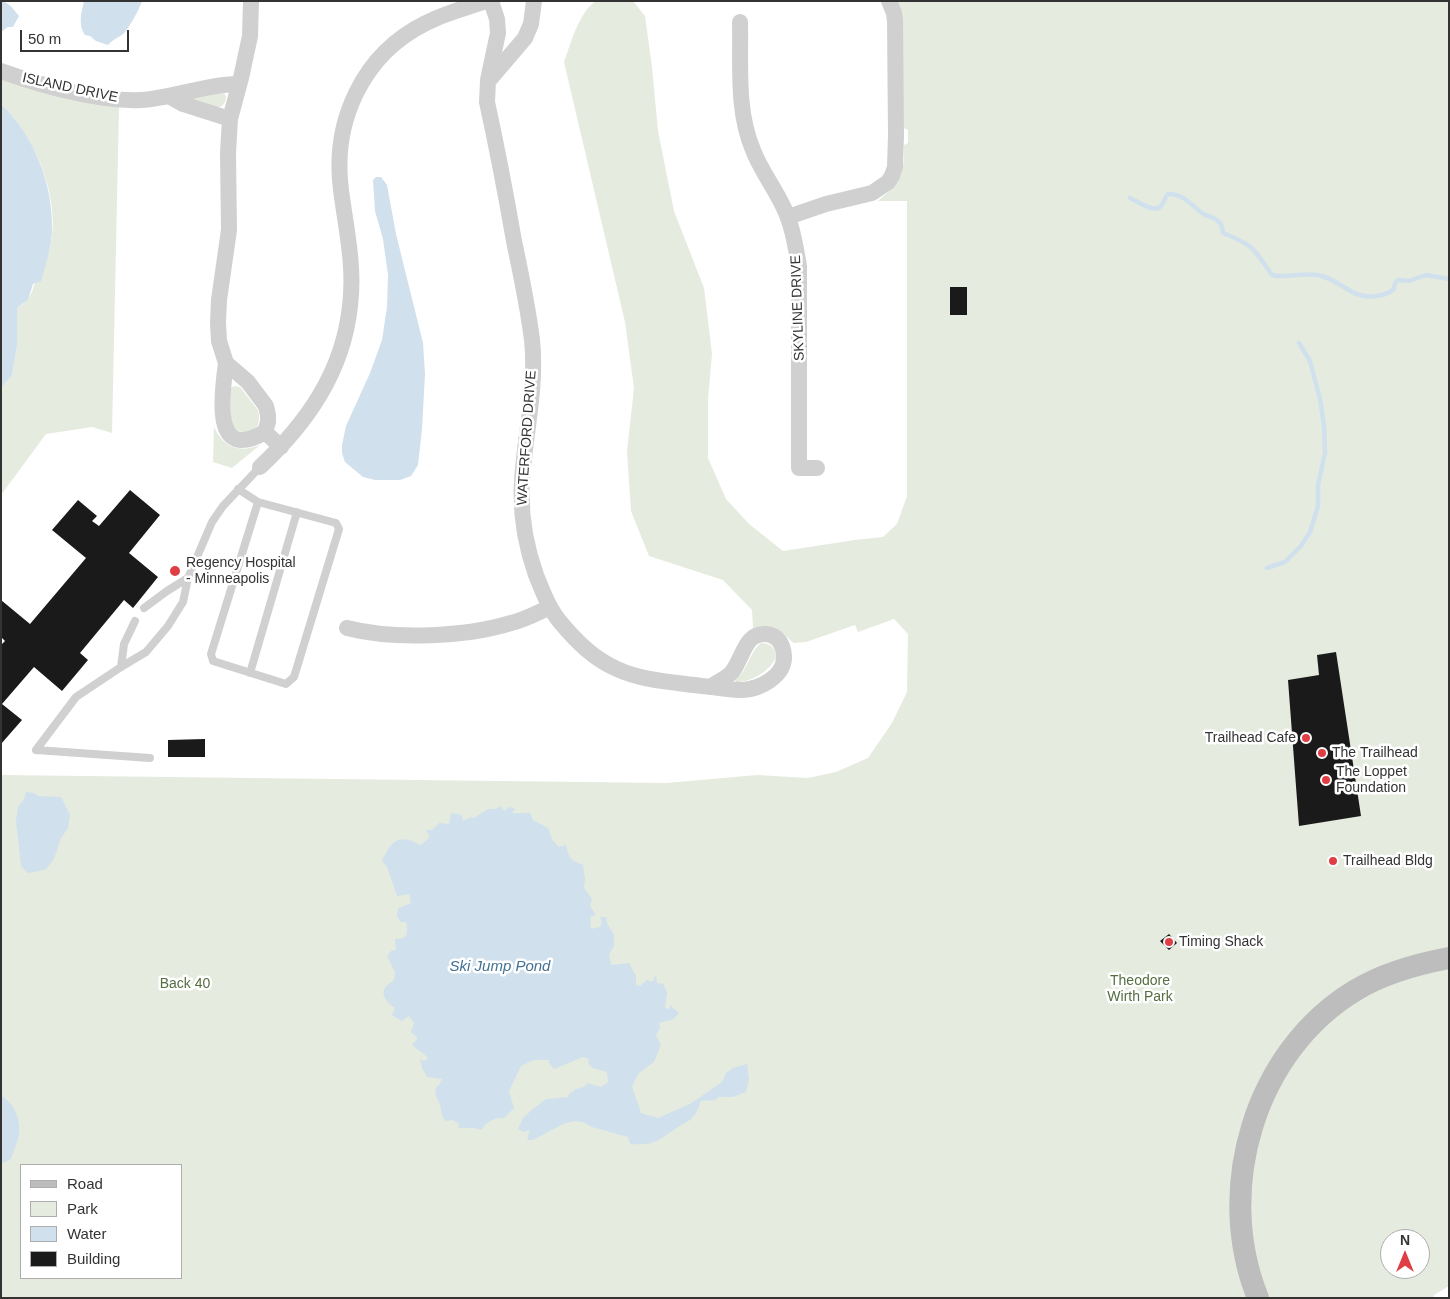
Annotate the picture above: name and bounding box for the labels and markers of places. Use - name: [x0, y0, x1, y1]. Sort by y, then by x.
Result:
- place label: Regency Hospital - Minneapolis: [186, 555, 296, 588]
- marker: Regency Hospital - Minneapolis: [168, 564, 182, 578]
- place label: Trailhead Cafe: [1205, 730, 1296, 746]
- marker: Trailhead Cafe: [1300, 732, 1312, 744]
- place label: The Trailhead: [1332, 745, 1418, 761]
- marker: The Trailhead: [1316, 747, 1328, 759]
- place label: The Loppet Foundation: [1336, 764, 1407, 796]
- marker: The Loppet Foundation: [1320, 774, 1332, 786]
- place label: Trailhead Bldg: [1343, 853, 1433, 869]
- marker: Trailhead Bldg: [1327, 855, 1339, 867]
- place label: Timing Shack: [1179, 934, 1263, 950]
- marker: Timing Shack: [1163, 936, 1175, 948]

